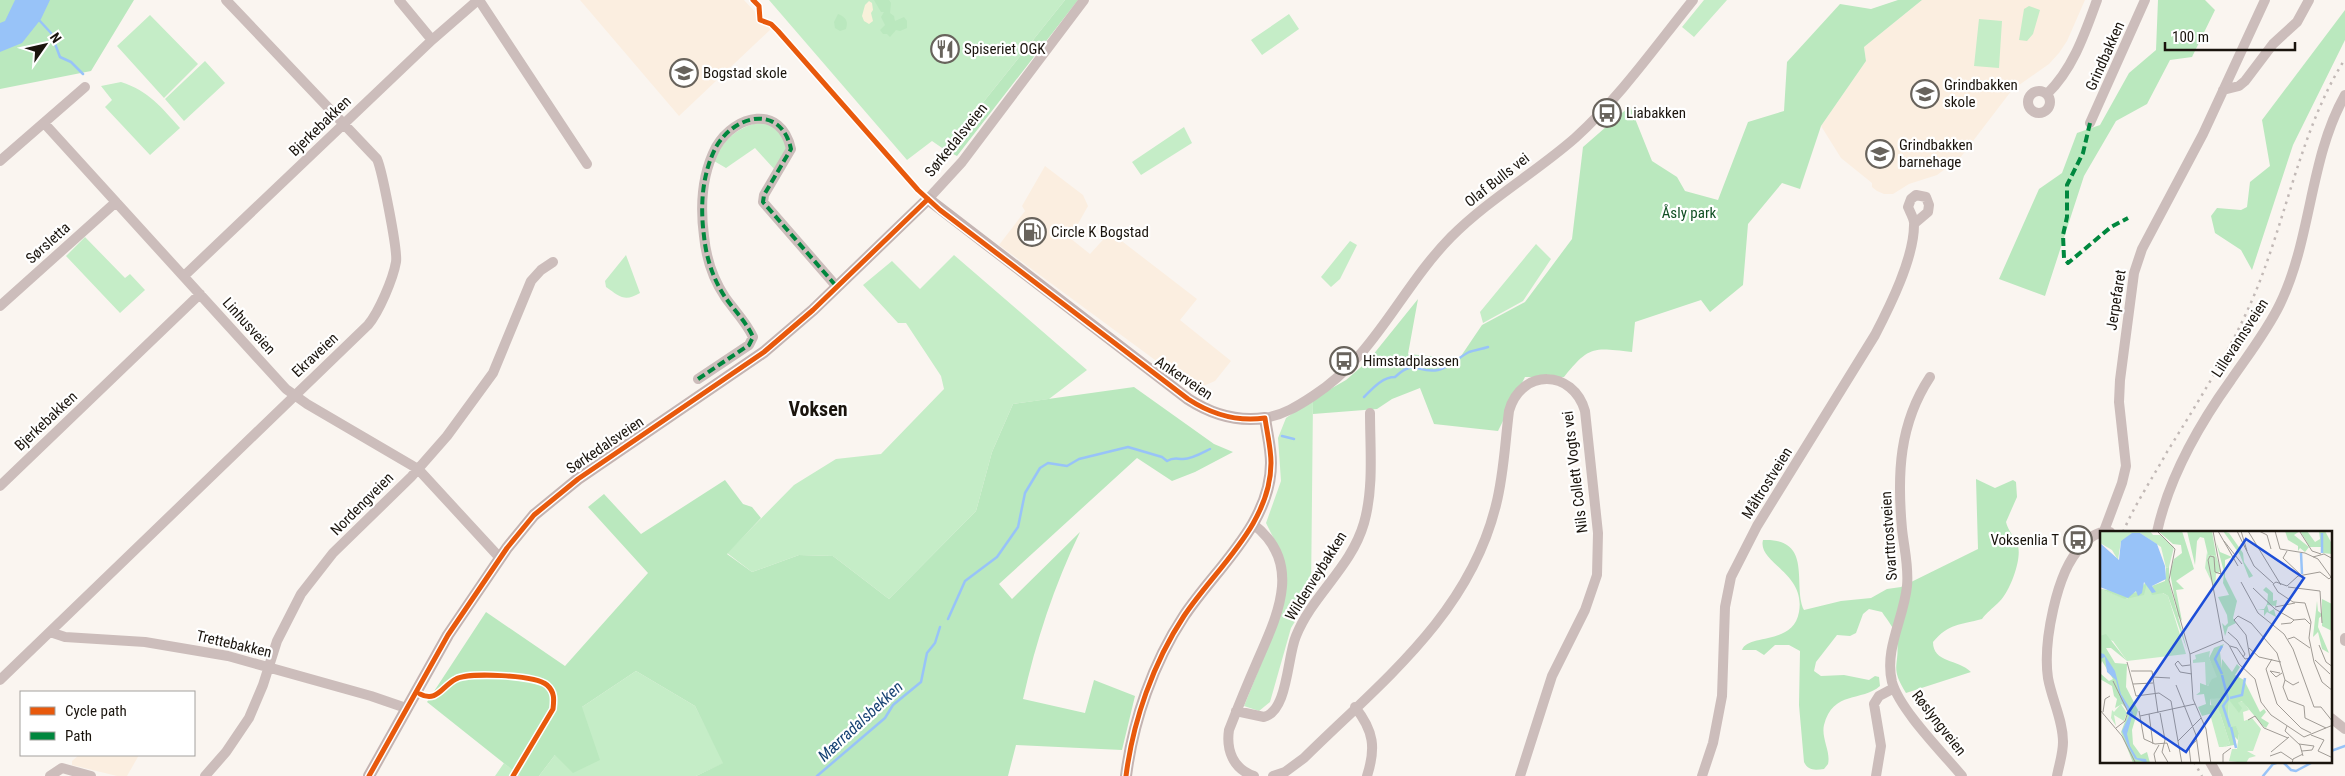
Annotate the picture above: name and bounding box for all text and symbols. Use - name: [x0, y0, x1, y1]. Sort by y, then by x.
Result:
- street label: Grindbakken: [2082, 19, 2128, 93]
- north arrow: [20, 20, 70, 70]
- scale bar: [2165, 20, 2295, 52]
- text: 100 m: [2172, 28, 2209, 46]
- text: N: [47, 30, 65, 46]
- restaurant icon: Spiseriet OGK: [930, 34, 960, 64]
- place label: Spiseriet OGK: [964, 40, 1046, 58]
- school or university icon: Bogstad skole: [669, 58, 699, 88]
- place label: Bogstad skole: [703, 64, 787, 82]
- place label: Grindbakken skole: [1944, 76, 2018, 111]
- school or university icon: Grindbakken skole: [1910, 79, 1940, 109]
- street label: Bjerkebakken: [285, 92, 355, 160]
- bus stop icon: Liabakken: [1592, 98, 1622, 128]
- street label: Sørkedalsveien: [921, 100, 991, 180]
- place label: Liabakken: [1626, 104, 1686, 122]
- place label: Grindbakken barnehage: [1899, 136, 1973, 171]
- school or university icon: Grindbakken barnehage: [1865, 139, 1895, 169]
- street label: Olaf Bulls vei: [1461, 149, 1533, 211]
- park label: Åsly park: [1662, 204, 1717, 222]
- fuel station icon: Circle K Bogstad: [1017, 217, 1047, 247]
- street label: Sørsletta: [22, 219, 74, 267]
- place label: Circle K Bogstad: [1051, 223, 1149, 241]
- street label: Jerpefaret: [2102, 268, 2130, 332]
- street label: Linhusveien: [219, 294, 279, 358]
- street label: Lillevannsveien: [2208, 295, 2272, 381]
- street label: Ekraveien: [288, 329, 342, 381]
- bus stop icon: Himstadplassen: [1329, 346, 1359, 376]
- street label: Ankerveien: [1152, 352, 1216, 404]
- place label: Himstadplassen: [1363, 352, 1459, 370]
- street label: Bjerkebakken: [11, 387, 81, 455]
- district label: Voksen: [788, 397, 848, 421]
- street label: Nils Collett Vogts vei: [1559, 410, 1591, 534]
- street label: Sørkedalsveien: [563, 413, 647, 477]
- street label: Måltrostveien: [1738, 444, 1796, 522]
- street label: Nordengveien: [327, 469, 397, 539]
- street label: Svarttrostveien: [1877, 491, 1901, 581]
- bus stop icon: Voksenlia T: [2063, 525, 2093, 555]
- street label: Wildenveybakken: [1281, 528, 1351, 624]
- place label: Voksenlia T: [1990, 531, 2059, 549]
- inset map: [2100, 531, 2332, 764]
- street label: Trettebakken: [195, 627, 273, 661]
- water label: Mærradalsbekken: [814, 677, 907, 765]
- street label: Røslyngveien: [1908, 687, 1970, 759]
- legend: [20, 691, 195, 756]
- text: Cycle path: [65, 702, 127, 720]
- text: Path: [65, 727, 92, 745]

